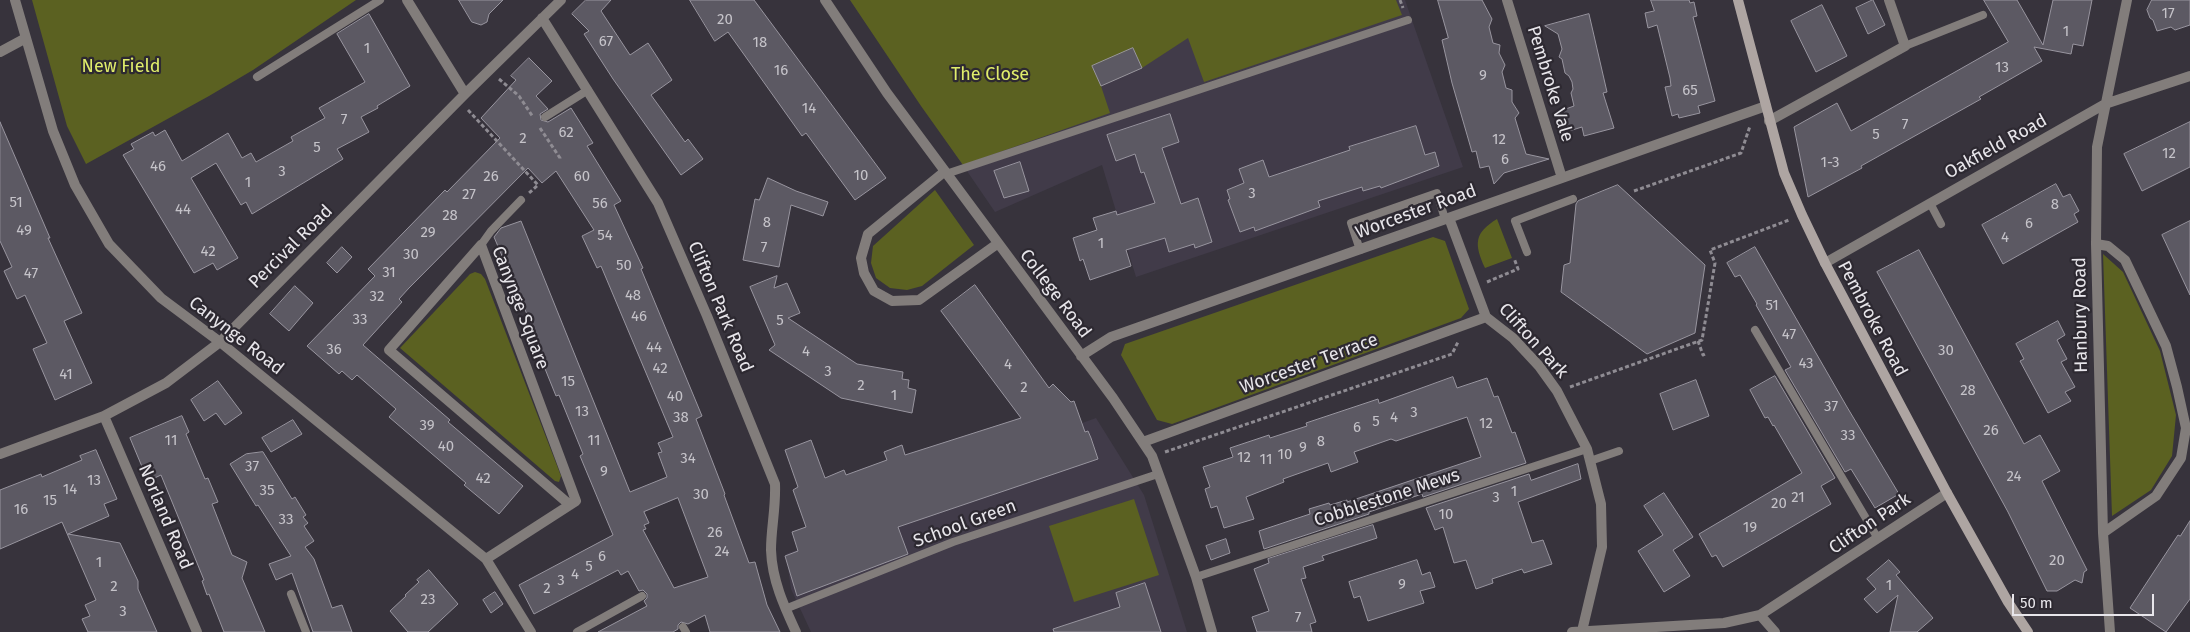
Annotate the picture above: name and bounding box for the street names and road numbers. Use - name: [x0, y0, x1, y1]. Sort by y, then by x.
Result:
- street label: Pembroke Vale: [1522, 23, 1578, 145]
- street label: Oakfield Road: [1941, 110, 2051, 184]
- street label: Worcester Road: [1352, 180, 1480, 244]
- street label: Percival Road: [245, 201, 337, 293]
- street label: Clifton Park Road: [683, 238, 757, 376]
- street label: Canynge Square: [487, 243, 553, 373]
- street label: College Road: [1015, 245, 1095, 343]
- street label: Pembroke Road: [1832, 257, 1912, 381]
- street label: Hanbury Road: [2069, 257, 2093, 373]
- street label: Canynge Road: [184, 292, 288, 380]
- street label: Clifton Park: [1494, 299, 1572, 383]
- street label: Worcester Terrace: [1237, 329, 1381, 399]
- street label: Norland Road: [133, 461, 197, 573]
- street label: Cobblestone Mews: [1311, 464, 1463, 532]
- street label: Clifton Park: [1825, 489, 1915, 559]
- street label: School Green: [911, 495, 1019, 553]

